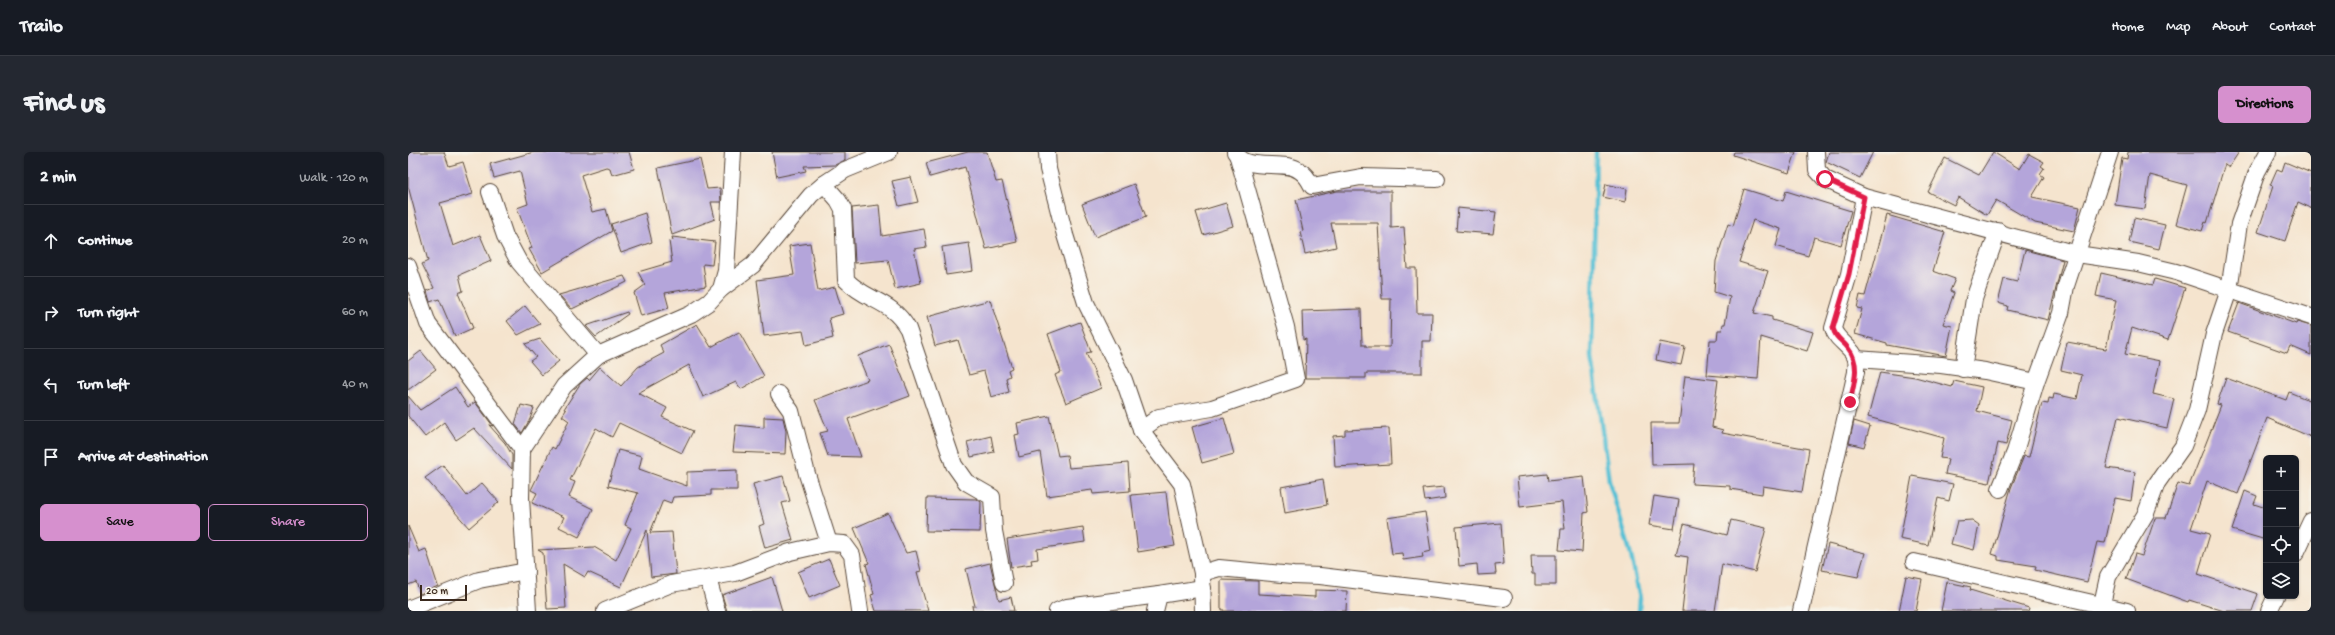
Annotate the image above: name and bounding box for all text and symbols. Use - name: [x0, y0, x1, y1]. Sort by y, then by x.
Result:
- text: Trailo: [20, 16, 63, 39]
- text: Home: [2112, 19, 2144, 36]
- text: Map: [2166, 19, 2190, 36]
- text: About: [2212, 19, 2248, 36]
- text: Contact: [2270, 19, 2315, 36]
- button: Directions: [2218, 86, 2311, 123]
- text: Find us: [24, 88, 104, 121]
- text: 2 min: [40, 168, 76, 188]
- route start: [1816, 170, 1834, 188]
- text: Walk · 120 m: [300, 171, 368, 186]
- icon: ahead: [40, 230, 62, 252]
- text: Continue: [78, 232, 132, 250]
- text: 20 m: [342, 233, 368, 248]
- icon: right: [40, 302, 62, 324]
- text: Turn right: [78, 304, 138, 322]
- text: 60 m: [342, 305, 368, 320]
- icon: left: [40, 374, 62, 396]
- text: Turn left: [78, 376, 129, 394]
- text: 40 m: [342, 377, 368, 392]
- route end: [1841, 393, 1859, 411]
- icon: arrive: [40, 446, 62, 468]
- text: Arrive at destination: [78, 448, 208, 466]
- map controls: [2263, 455, 2299, 599]
- button: +: [2263, 455, 2299, 491]
- button: −: [2263, 491, 2299, 527]
- button: Save: [40, 504, 200, 541]
- button: Share: [208, 504, 368, 541]
- button: locate: [2263, 527, 2299, 563]
- button: layers: [2263, 563, 2299, 599]
- scale bar: [420, 583, 467, 602]
- text: 20 m: [426, 586, 448, 598]

